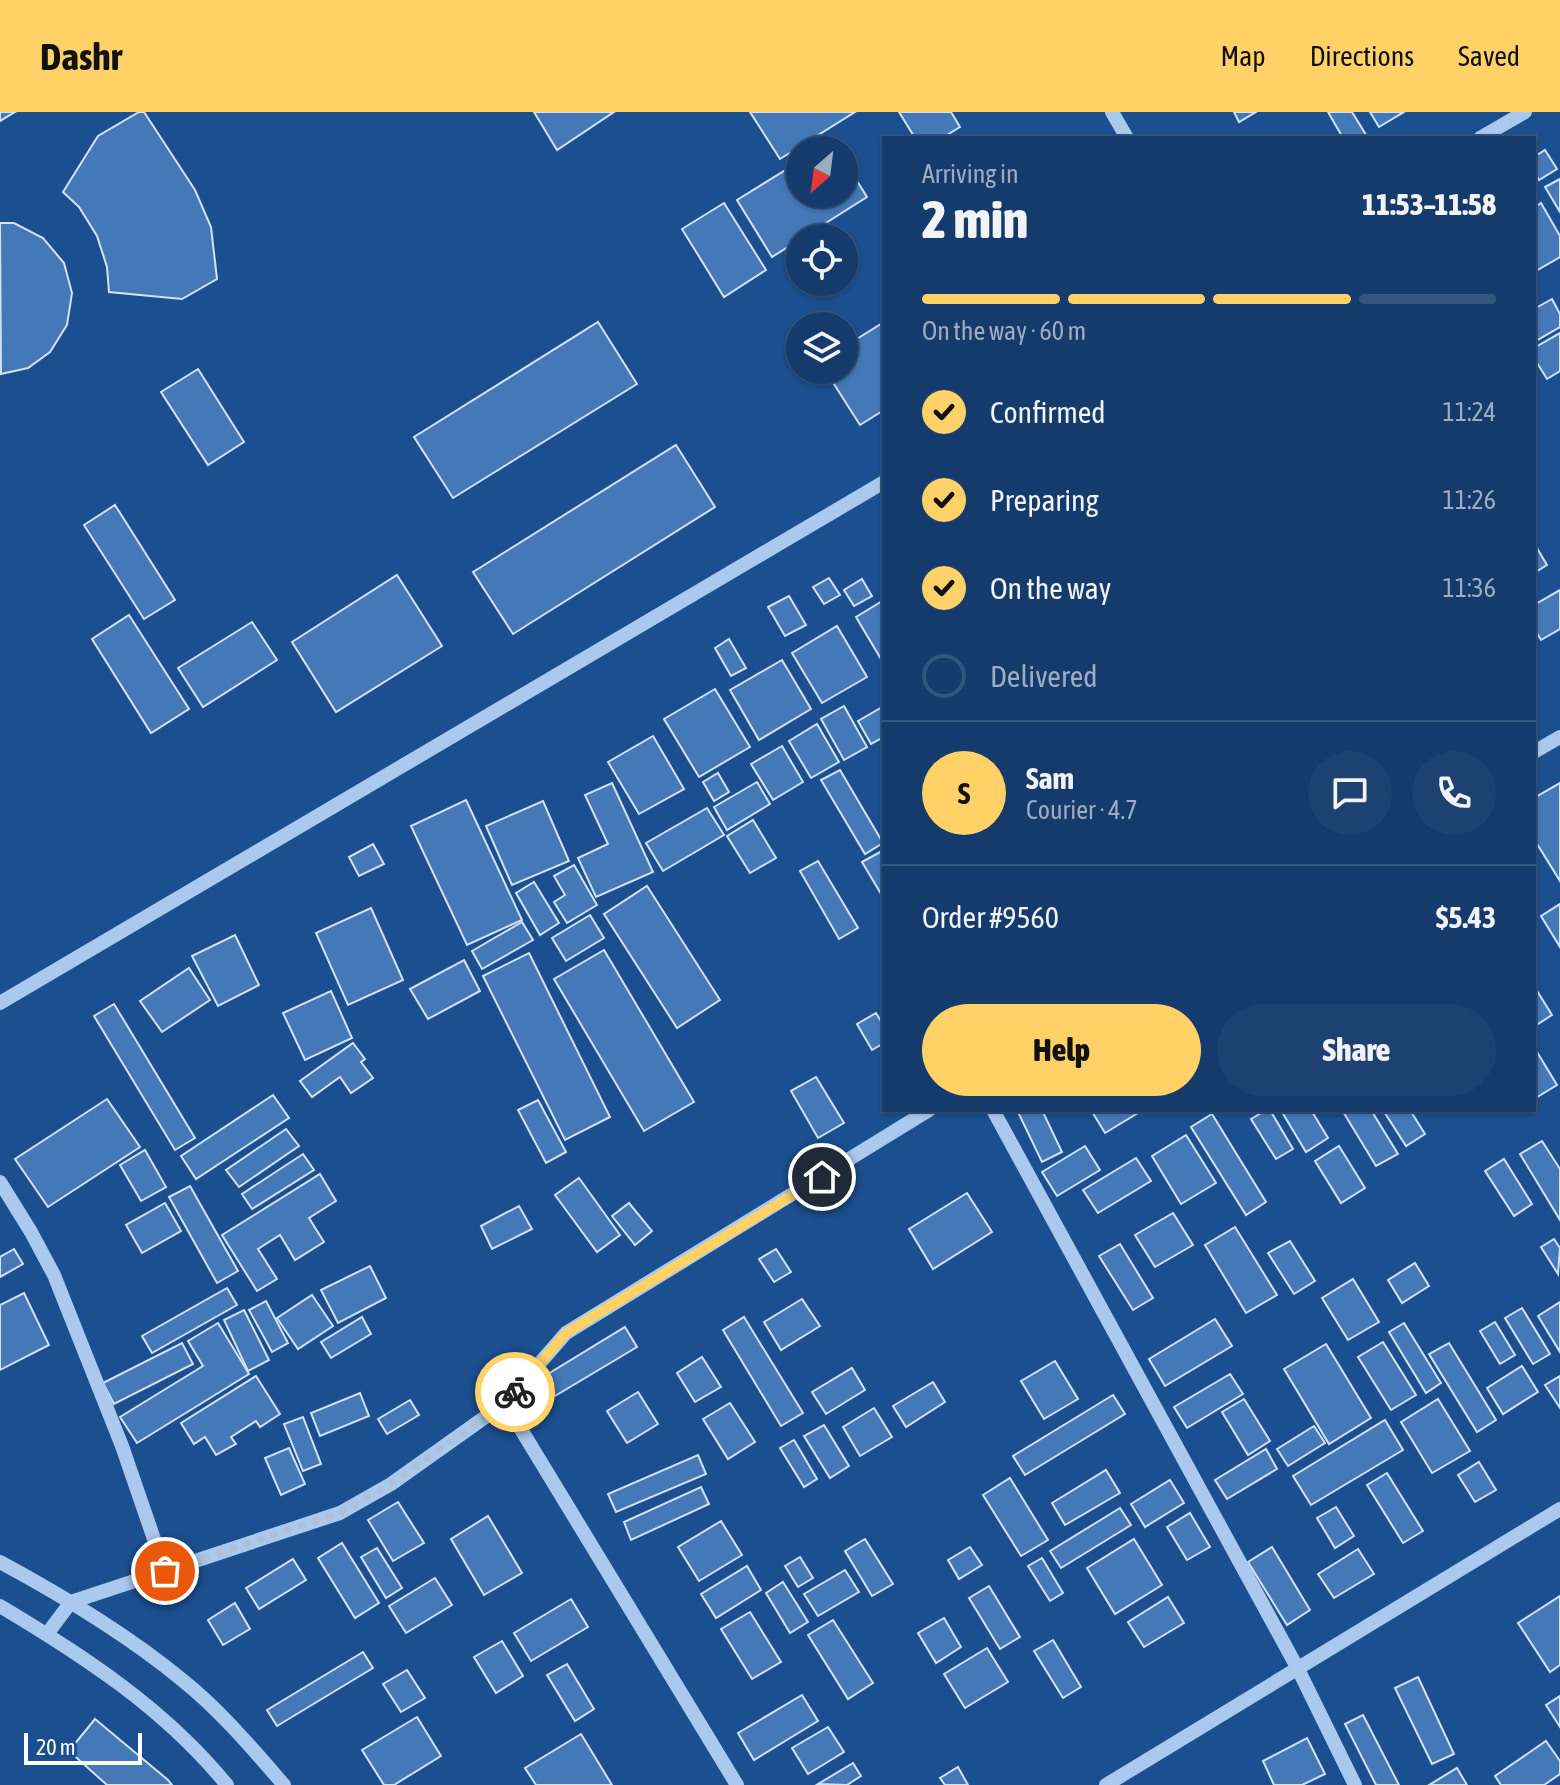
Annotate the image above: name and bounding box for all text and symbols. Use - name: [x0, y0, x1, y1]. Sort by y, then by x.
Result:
- text: Dashr: [40, 35, 122, 78]
- text: Map: [1221, 40, 1266, 72]
- text: Directions: [1310, 40, 1414, 72]
- text: Saved: [1458, 40, 1520, 72]
- north arrow: [786, 136, 858, 208]
- map controls: [786, 136, 858, 384]
- text: Arriving in: [922, 159, 1019, 189]
- text: 11:53–11:58: [1362, 187, 1496, 221]
- text: 2 min: [922, 189, 1028, 249]
- button: locate: [786, 224, 858, 296]
- button: layers: [786, 312, 858, 384]
- text: On the way · 60 m: [922, 316, 1086, 346]
- icon: check: [922, 390, 966, 434]
- text: Confirmed: [990, 395, 1105, 429]
- text: 11:24: [1442, 397, 1496, 427]
- icon: check: [922, 478, 966, 522]
- text: Preparing: [990, 483, 1099, 517]
- text: 11:26: [1442, 485, 1496, 515]
- icon: check: [922, 566, 966, 610]
- text: On the way: [990, 571, 1111, 605]
- text: 11:36: [1442, 573, 1496, 603]
- text: Delivered: [990, 659, 1098, 693]
- button: chat: [1308, 751, 1392, 835]
- button: phone: [1412, 751, 1496, 835]
- text: Sam: [1026, 761, 1074, 795]
- text: S: [958, 776, 970, 810]
- text: Courier · 4.7: [1026, 795, 1137, 825]
- text: Order #9560: [922, 900, 1059, 934]
- text: $5.43: [1436, 900, 1496, 934]
- button: Help: [922, 1004, 1201, 1096]
- button: Share: [1217, 1004, 1496, 1096]
- pin: [788, 1143, 856, 1211]
- icon: home: [800, 1155, 844, 1199]
- courier: [475, 1352, 555, 1432]
- icon: bike: [493, 1370, 537, 1414]
- pin: [131, 1537, 199, 1605]
- icon: bag: [143, 1549, 187, 1593]
- scale bar: [24, 1729, 142, 1765]
- text: 20 m: [36, 1734, 76, 1760]

